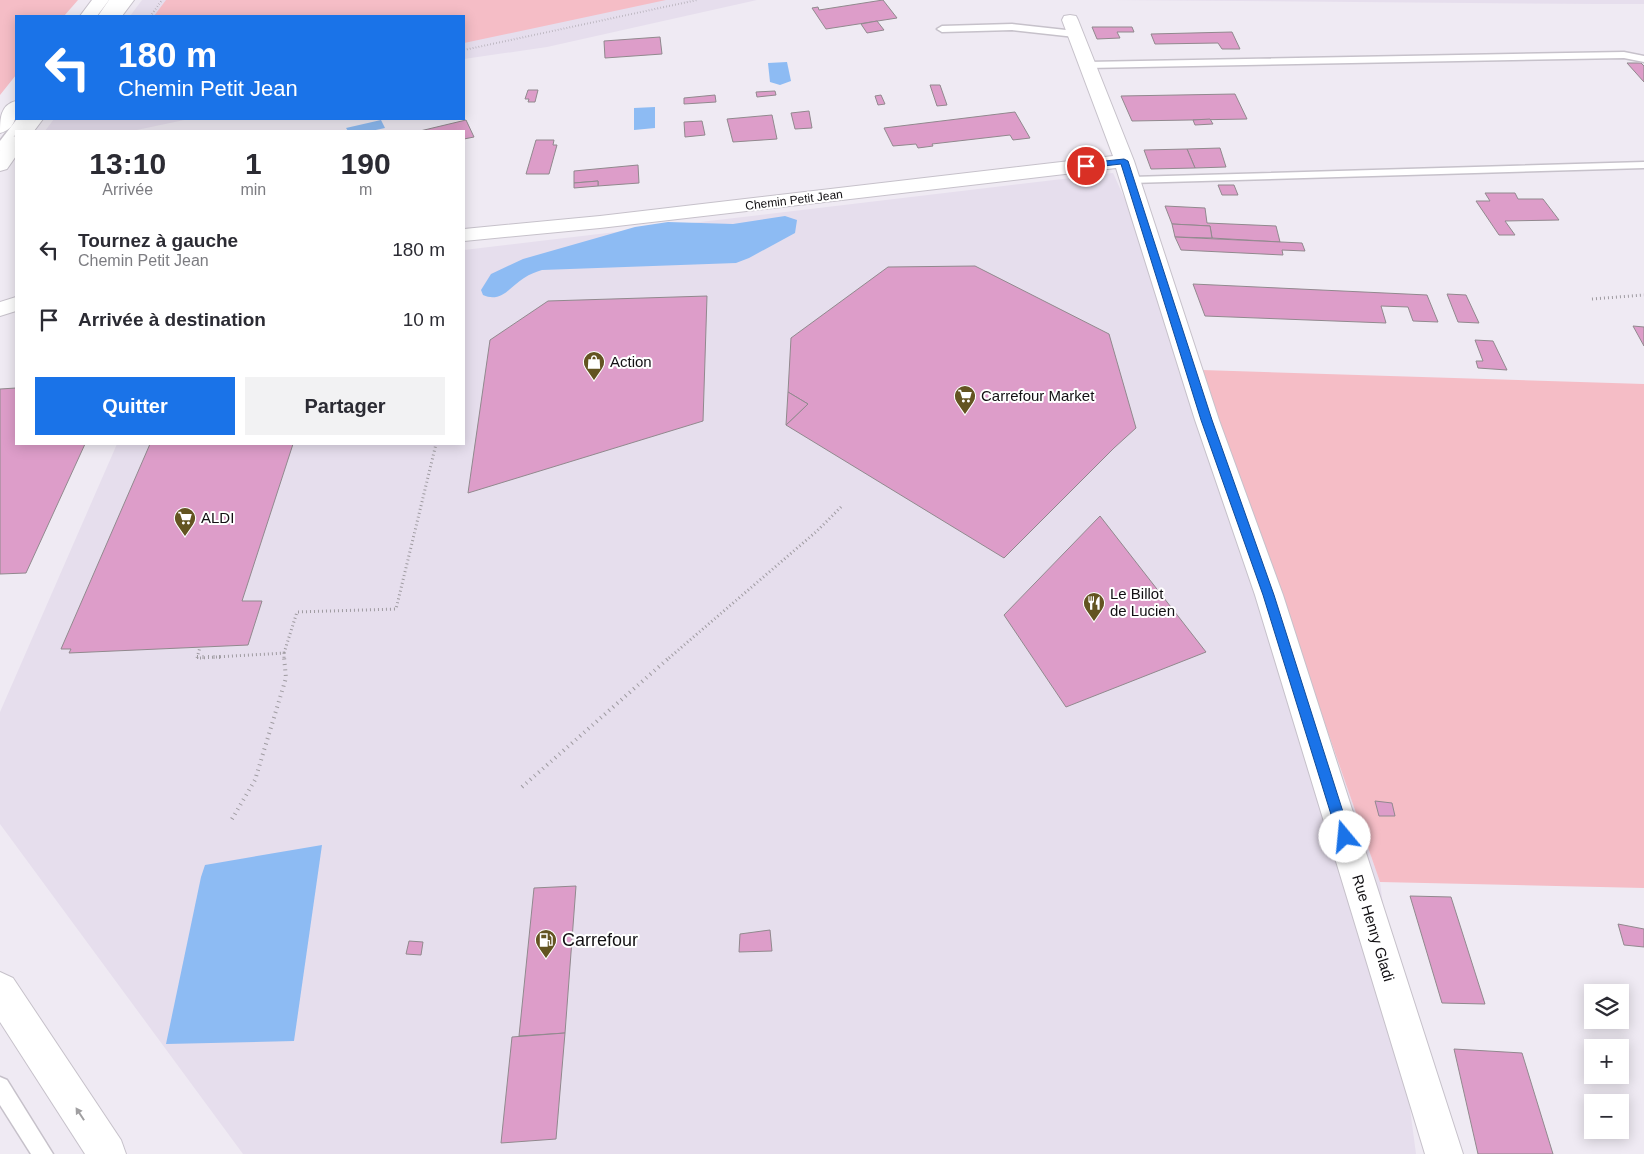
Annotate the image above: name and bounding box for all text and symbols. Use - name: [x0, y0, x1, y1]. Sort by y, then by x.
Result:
- icon: left: [35, 35, 100, 100]
- text: 180 m: [118, 35, 217, 74]
- text: Chemin Petit Jean: [118, 76, 298, 101]
- pin: [1065, 145, 1107, 187]
- text: 13:10: [89, 147, 166, 180]
- text: 1: [245, 147, 262, 180]
- text: 190: [341, 147, 391, 180]
- icon: arrive: [1072, 152, 1100, 180]
- text: Arrivée: [102, 181, 153, 198]
- text: min: [240, 181, 266, 198]
- text: m: [359, 181, 372, 198]
- street label: Chemin Petit Jean: [744, 187, 844, 213]
- text: Tournez à gauche: [78, 230, 238, 251]
- icon: left: [35, 236, 63, 264]
- text: 180 m: [392, 239, 445, 260]
- text: Chemin Petit Jean: [78, 252, 209, 269]
- icon: arrive: [35, 306, 63, 334]
- text: Arrivée à destination: [78, 309, 266, 330]
- text: 10 m: [403, 309, 445, 330]
- shop icon: Action: [582, 350, 606, 381]
- place label: Action: [610, 353, 652, 370]
- button: Quitter: [35, 377, 235, 435]
- button: Partager: [245, 377, 445, 435]
- supermarket icon: Carrefour Market: [953, 384, 977, 415]
- place label: Carrefour Market: [981, 387, 1095, 404]
- supermarket icon: ALDI: [173, 506, 197, 537]
- place label: ALDI: [201, 509, 234, 526]
- place label: Le Billot de Lucien: [1110, 585, 1175, 619]
- restaurant icon: Le Billot de Lucien: [1082, 591, 1106, 622]
- position arrow: [1318, 810, 1370, 862]
- street label: Rue Henry Gladi: [1349, 872, 1398, 983]
- fuel station icon: Carrefour: [534, 928, 558, 959]
- place label: Carrefour: [562, 930, 638, 950]
- map controls: [1584, 984, 1629, 1139]
- button: layers: [1584, 984, 1629, 1029]
- button: +: [1584, 1039, 1629, 1084]
- button: −: [1584, 1094, 1629, 1139]
- one-way arrow: [75, 1107, 85, 1120]

